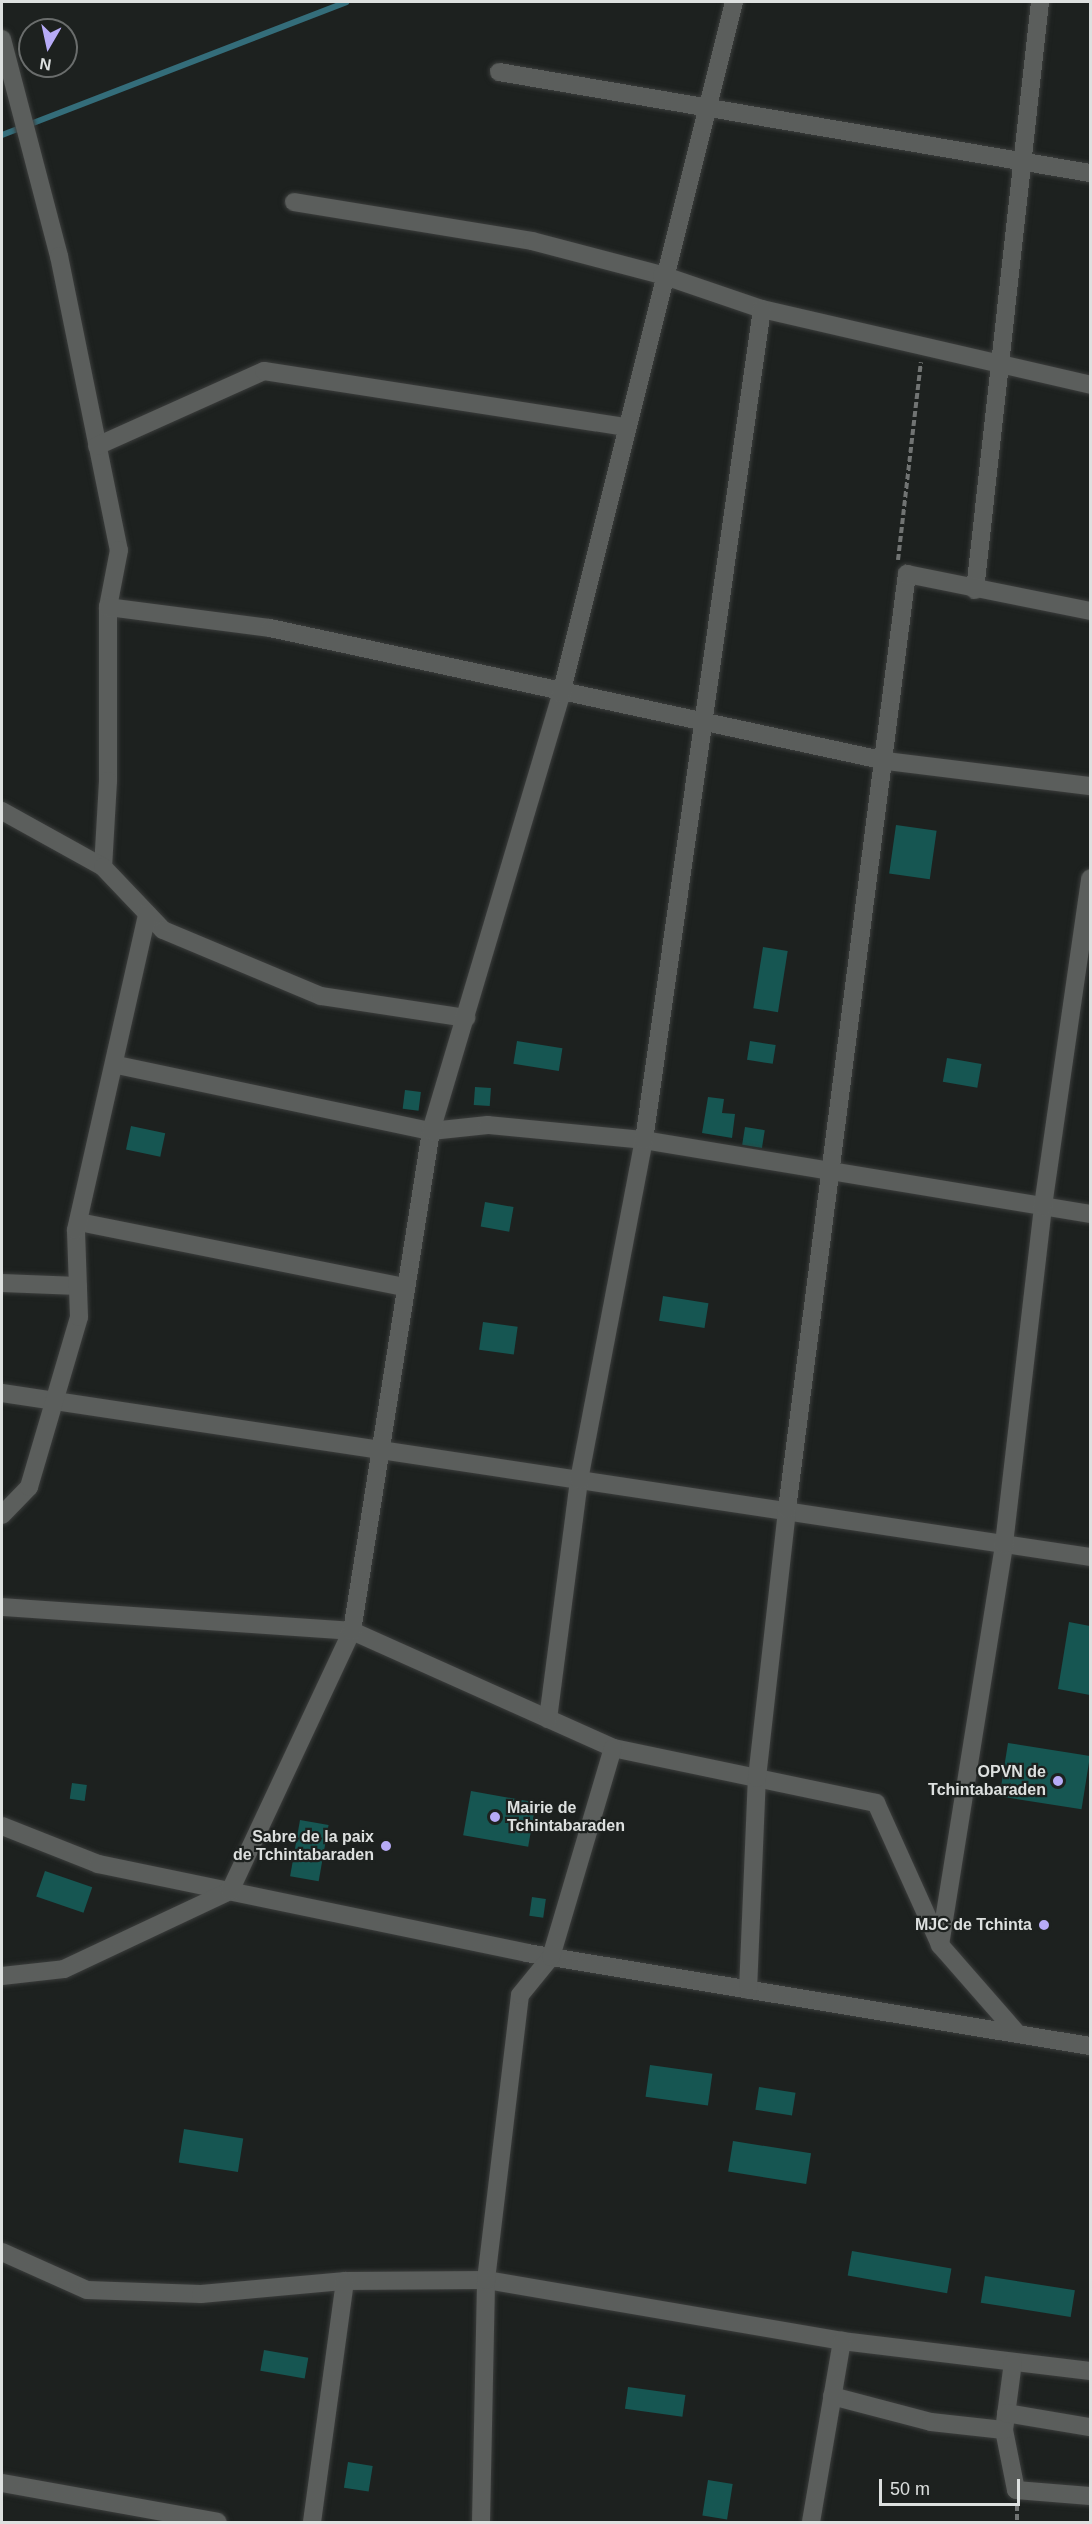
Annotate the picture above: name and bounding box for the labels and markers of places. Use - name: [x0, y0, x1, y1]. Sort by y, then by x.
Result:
- place label: OPVN de Tchintabaraden: [928, 1762, 1046, 1800]
- marker: OPVN de Tchintabaraden: [1051, 1774, 1065, 1788]
- place label: Mairie de Tchintabaraden: [507, 1798, 625, 1836]
- marker: Mairie de Tchintabaraden: [488, 1810, 502, 1824]
- place label: Sabre de la paix de Tchintabaraden: [233, 1827, 374, 1865]
- marker: Sabre de la paix de Tchintabaraden: [379, 1839, 393, 1853]
- place label: MJC de Tchinta: [915, 1915, 1032, 1935]
- marker: MJC de Tchinta: [1037, 1918, 1051, 1932]

